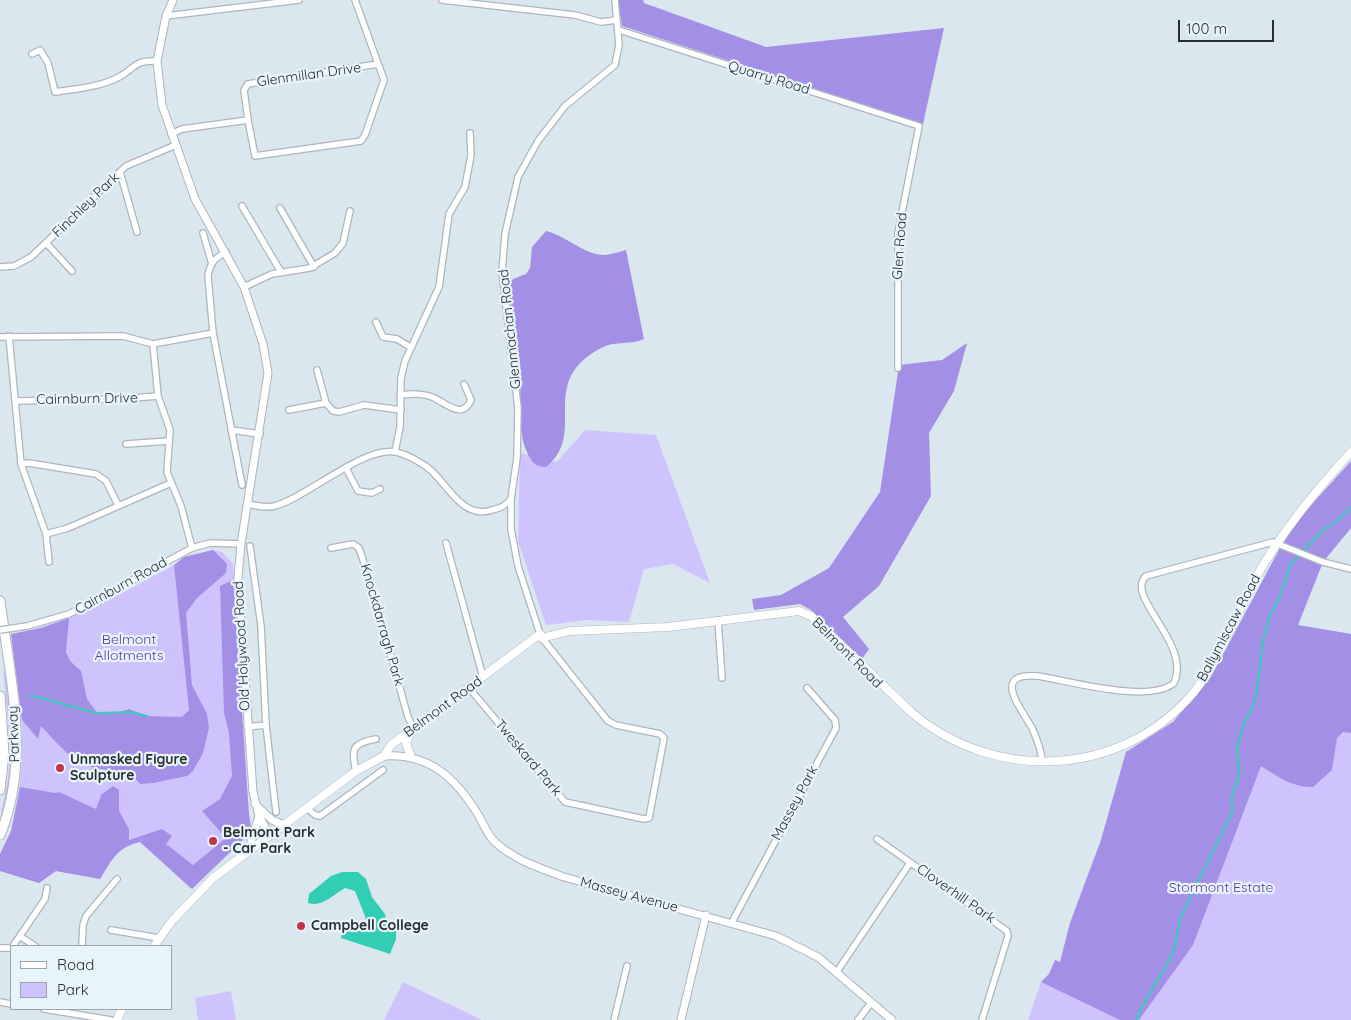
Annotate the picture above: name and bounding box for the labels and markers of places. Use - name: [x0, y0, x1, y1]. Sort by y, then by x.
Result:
- place label: Unmasked Figure Sculpture: [70, 752, 188, 784]
- marker: Unmasked Figure Sculpture: [54, 762, 66, 774]
- place label: Belmont Park - Car Park: [223, 825, 315, 858]
- marker: Belmont Park - Car Park: [207, 835, 219, 847]
- place label: Campbell College: [311, 918, 429, 934]
- marker: Campbell College: [295, 920, 307, 932]

